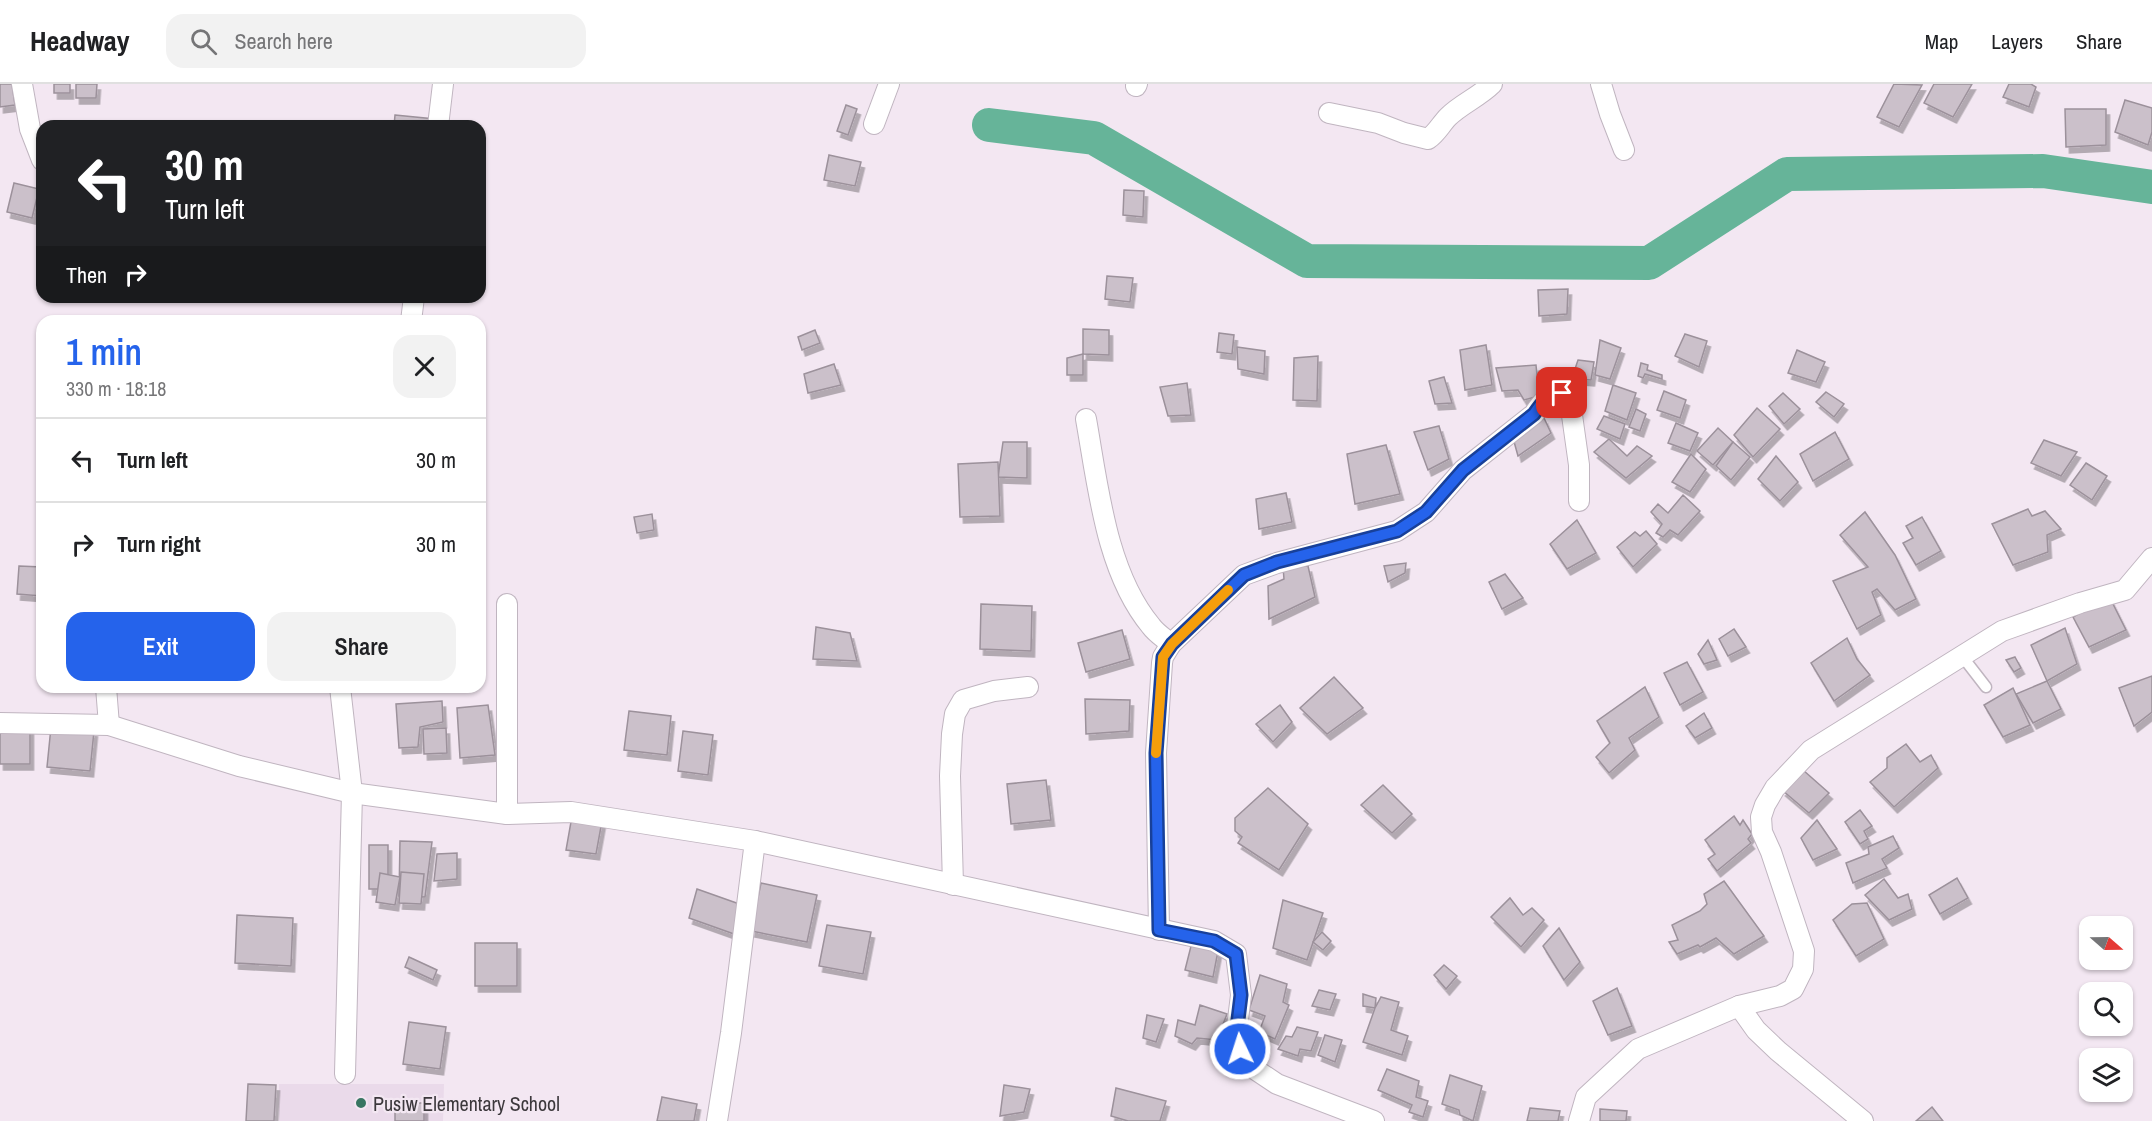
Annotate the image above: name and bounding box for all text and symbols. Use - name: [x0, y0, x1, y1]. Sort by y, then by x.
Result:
- search box: [166, 14, 586, 68]
- text: Headway: [30, 22, 130, 60]
- icon: search: [187, 25, 220, 58]
- text: Search here: [235, 26, 333, 56]
- text: Map: [1925, 27, 1958, 56]
- text: Layers: [1991, 27, 2043, 56]
- text: Share: [2076, 27, 2122, 56]
- text: 30 m: [165, 137, 244, 193]
- icon: left: [66, 144, 144, 222]
- text: Turn left: [165, 191, 244, 227]
- icon: right: [119, 258, 152, 291]
- text: Then: [66, 260, 107, 290]
- text: 1 min: [66, 328, 142, 376]
- button: close: [393, 335, 456, 398]
- pin: [1536, 367, 1587, 418]
- text: 330 m · 18:18: [66, 375, 166, 402]
- icon: arrive: [1545, 376, 1578, 409]
- icon: left: [66, 444, 99, 477]
- text: Turn left: [117, 445, 188, 475]
- text: 30 m: [416, 445, 456, 475]
- icon: right: [66, 528, 99, 561]
- text: Turn right: [117, 529, 201, 559]
- text: 30 m: [416, 529, 456, 559]
- button: Exit: [66, 612, 255, 681]
- button: Share: [267, 612, 456, 681]
- north arrow: [2079, 916, 2133, 970]
- map controls: [2079, 916, 2133, 1102]
- button: search: [2079, 982, 2133, 1036]
- position arrow: [1208, 1017, 1272, 1081]
- button: layers: [2079, 1048, 2133, 1102]
- place label: Pusiw Elementary School: [373, 1090, 560, 1117]
- marker: Pusiw Elementary School: [354, 1096, 368, 1110]

